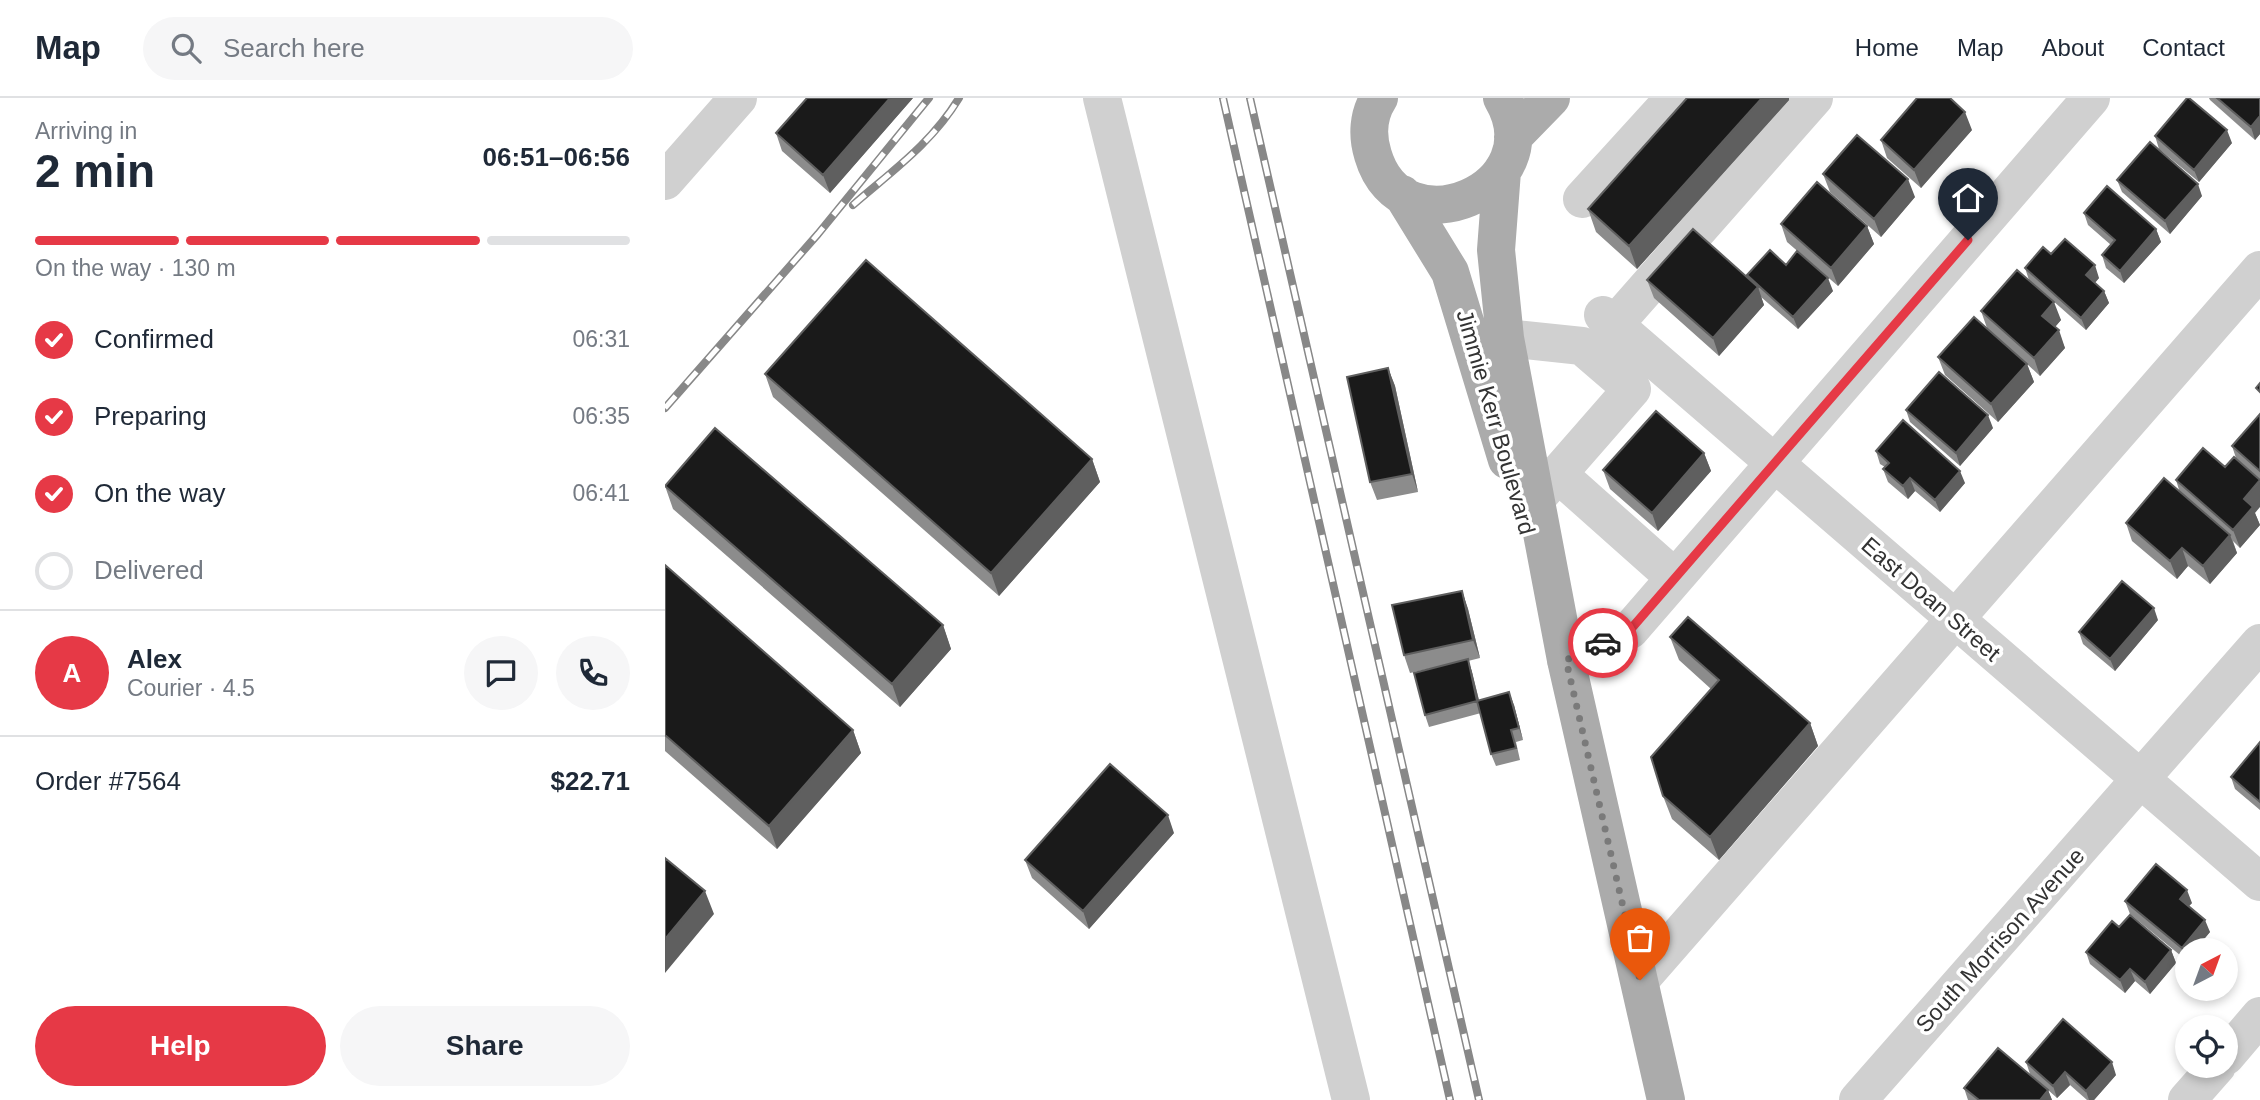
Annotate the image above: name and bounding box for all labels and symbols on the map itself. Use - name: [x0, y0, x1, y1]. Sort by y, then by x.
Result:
- pin: [1938, 168, 1998, 240]
- street label: Jimmie Kerr Boulevard: [1451, 307, 1541, 537]
- street label: East Doan Street: [1856, 532, 2006, 667]
- courier: [1568, 608, 1638, 678]
- street label: South Morrison Avenue: [1910, 843, 2090, 1037]
- pin: [1610, 908, 1670, 980]
- north arrow: [2175, 938, 2238, 1001]

